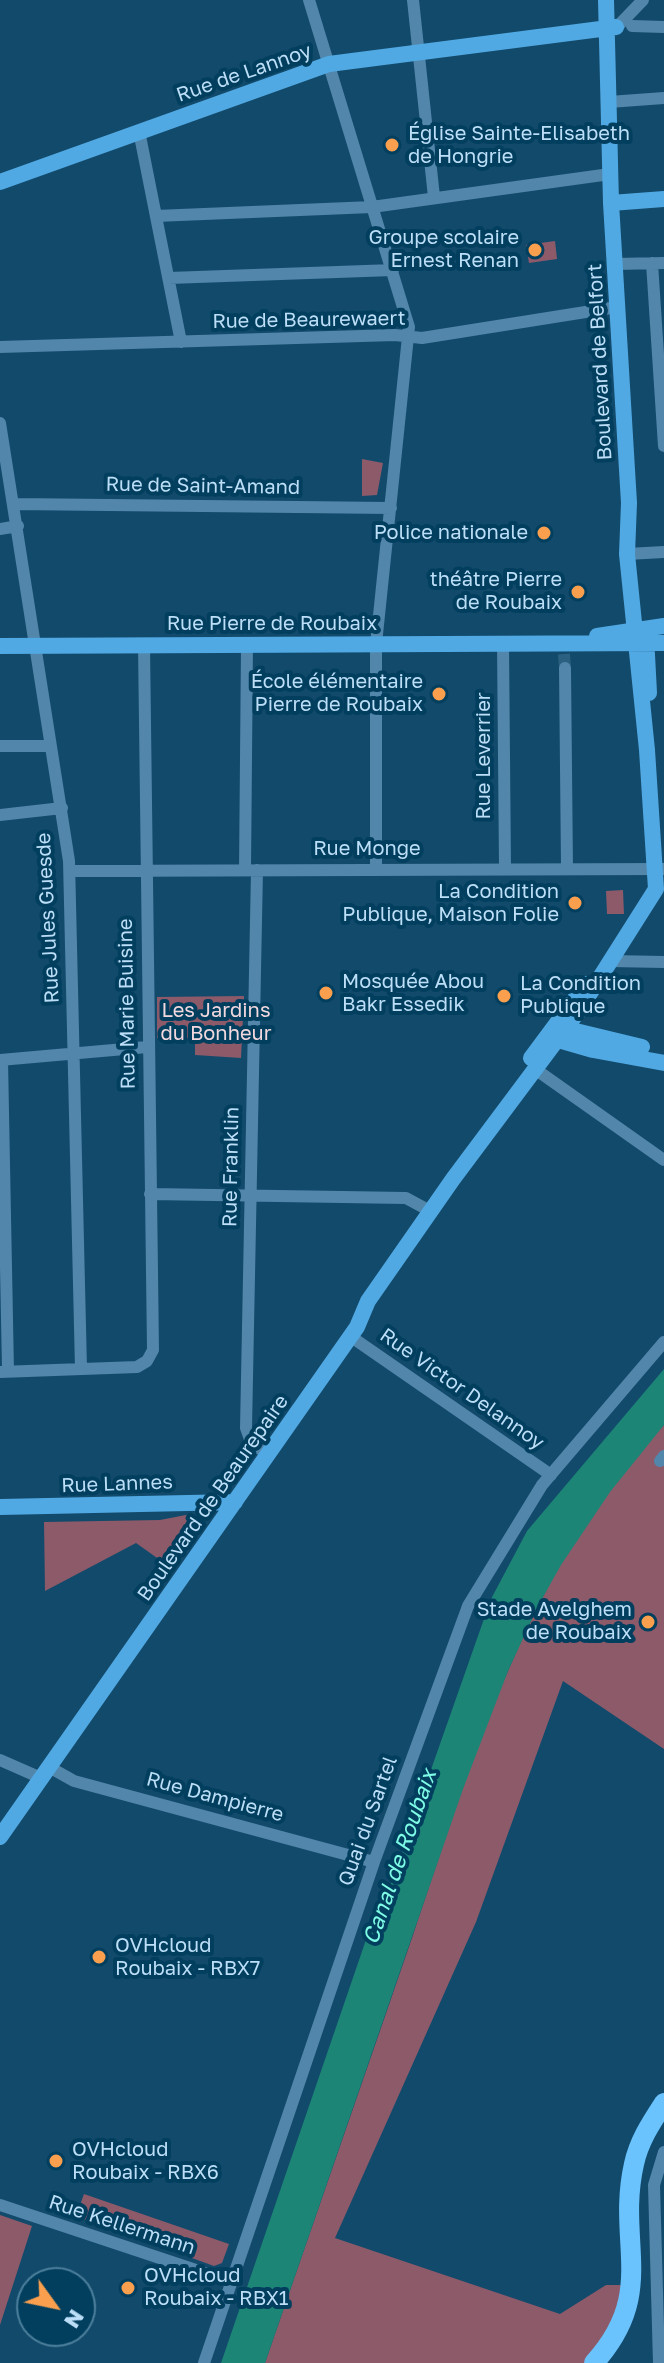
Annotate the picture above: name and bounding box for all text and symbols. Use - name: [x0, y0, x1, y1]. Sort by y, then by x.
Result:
- street label: Rue de Lannoy: [173, 39, 315, 107]
- place label: Église Sainte-Elisabeth de Hongrie: [408, 122, 630, 169]
- marker: Église Sainte-Elisabeth de Hongrie: [383, 136, 401, 154]
- place label: Groupe scolaire Ernest Renan: [369, 226, 519, 273]
- marker: Groupe scolaire Ernest Renan: [526, 241, 544, 259]
- street label: Boulevard de Belfort: [583, 263, 617, 461]
- street label: Rue de Beaurewaert: [212, 306, 406, 334]
- street label: Rue de Saint-Amand: [106, 472, 300, 500]
- place label: Police nationale: [374, 521, 528, 545]
- marker: Police nationale: [535, 524, 553, 542]
- place label: théâtre Pierre de Roubaix: [430, 568, 562, 615]
- marker: théâtre Pierre de Roubaix: [569, 583, 587, 601]
- street label: Rue Pierre de Roubaix: [167, 612, 377, 636]
- place label: École élémentaire Pierre de Roubaix: [251, 670, 423, 717]
- marker: École élémentaire Pierre de Roubaix: [430, 685, 448, 703]
- street label: Rue Leverrier: [472, 692, 496, 820]
- street label: Rue Jules Guesde: [32, 832, 64, 1004]
- street label: Rue Monge: [313, 837, 421, 861]
- place label: La Condition Publique, Maison Folie: [342, 880, 559, 927]
- marker: La Condition Publique, Maison Folie: [566, 894, 584, 912]
- street label: Rue Marie Buisine: [114, 918, 140, 1090]
- place label: Mosquée Abou Bakr Essedik: [342, 970, 484, 1017]
- place label: La Condition Publique: [520, 972, 641, 1019]
- marker: Mosquée Abou Bakr Essedik: [317, 984, 335, 1002]
- marker: La Condition Publique: [495, 987, 513, 1005]
- park label: Les Jardins du Bonheur: [161, 999, 271, 1046]
- street label: Rue Franklin: [218, 1107, 244, 1227]
- street label: Rue Victor Delannoy: [375, 1323, 549, 1455]
- street label: Boulevard de Beaurepaire: [133, 1390, 293, 1606]
- street label: Rue Lannes: [61, 1470, 173, 1498]
- place label: Stade Avelghem de Roubaix: [477, 1598, 632, 1645]
- marker: Stade Avelghem de Roubaix: [639, 1613, 657, 1631]
- street label: Quai du Sartel: [333, 1753, 403, 1889]
- water label: Canal de Roubaix: [358, 1766, 442, 1948]
- street label: Rue Dampierre: [144, 1767, 286, 1827]
- place label: OVHcloud Roubaix - RBX7: [115, 1934, 260, 1981]
- marker: OVHcloud Roubaix - RBX7: [90, 1948, 108, 1966]
- place label: OVHcloud Roubaix - RBX6: [72, 2138, 219, 2185]
- marker: OVHcloud Roubaix - RBX6: [47, 2152, 65, 2170]
- street label: Rue Kellermann: [46, 2190, 198, 2260]
- place label: OVHcloud Roubaix - RBX1: [144, 2264, 289, 2311]
- north arrow: [16, 2267, 96, 2347]
- marker: OVHcloud Roubaix - RBX1: [119, 2279, 137, 2297]
- text: N: [59, 2305, 91, 2334]

